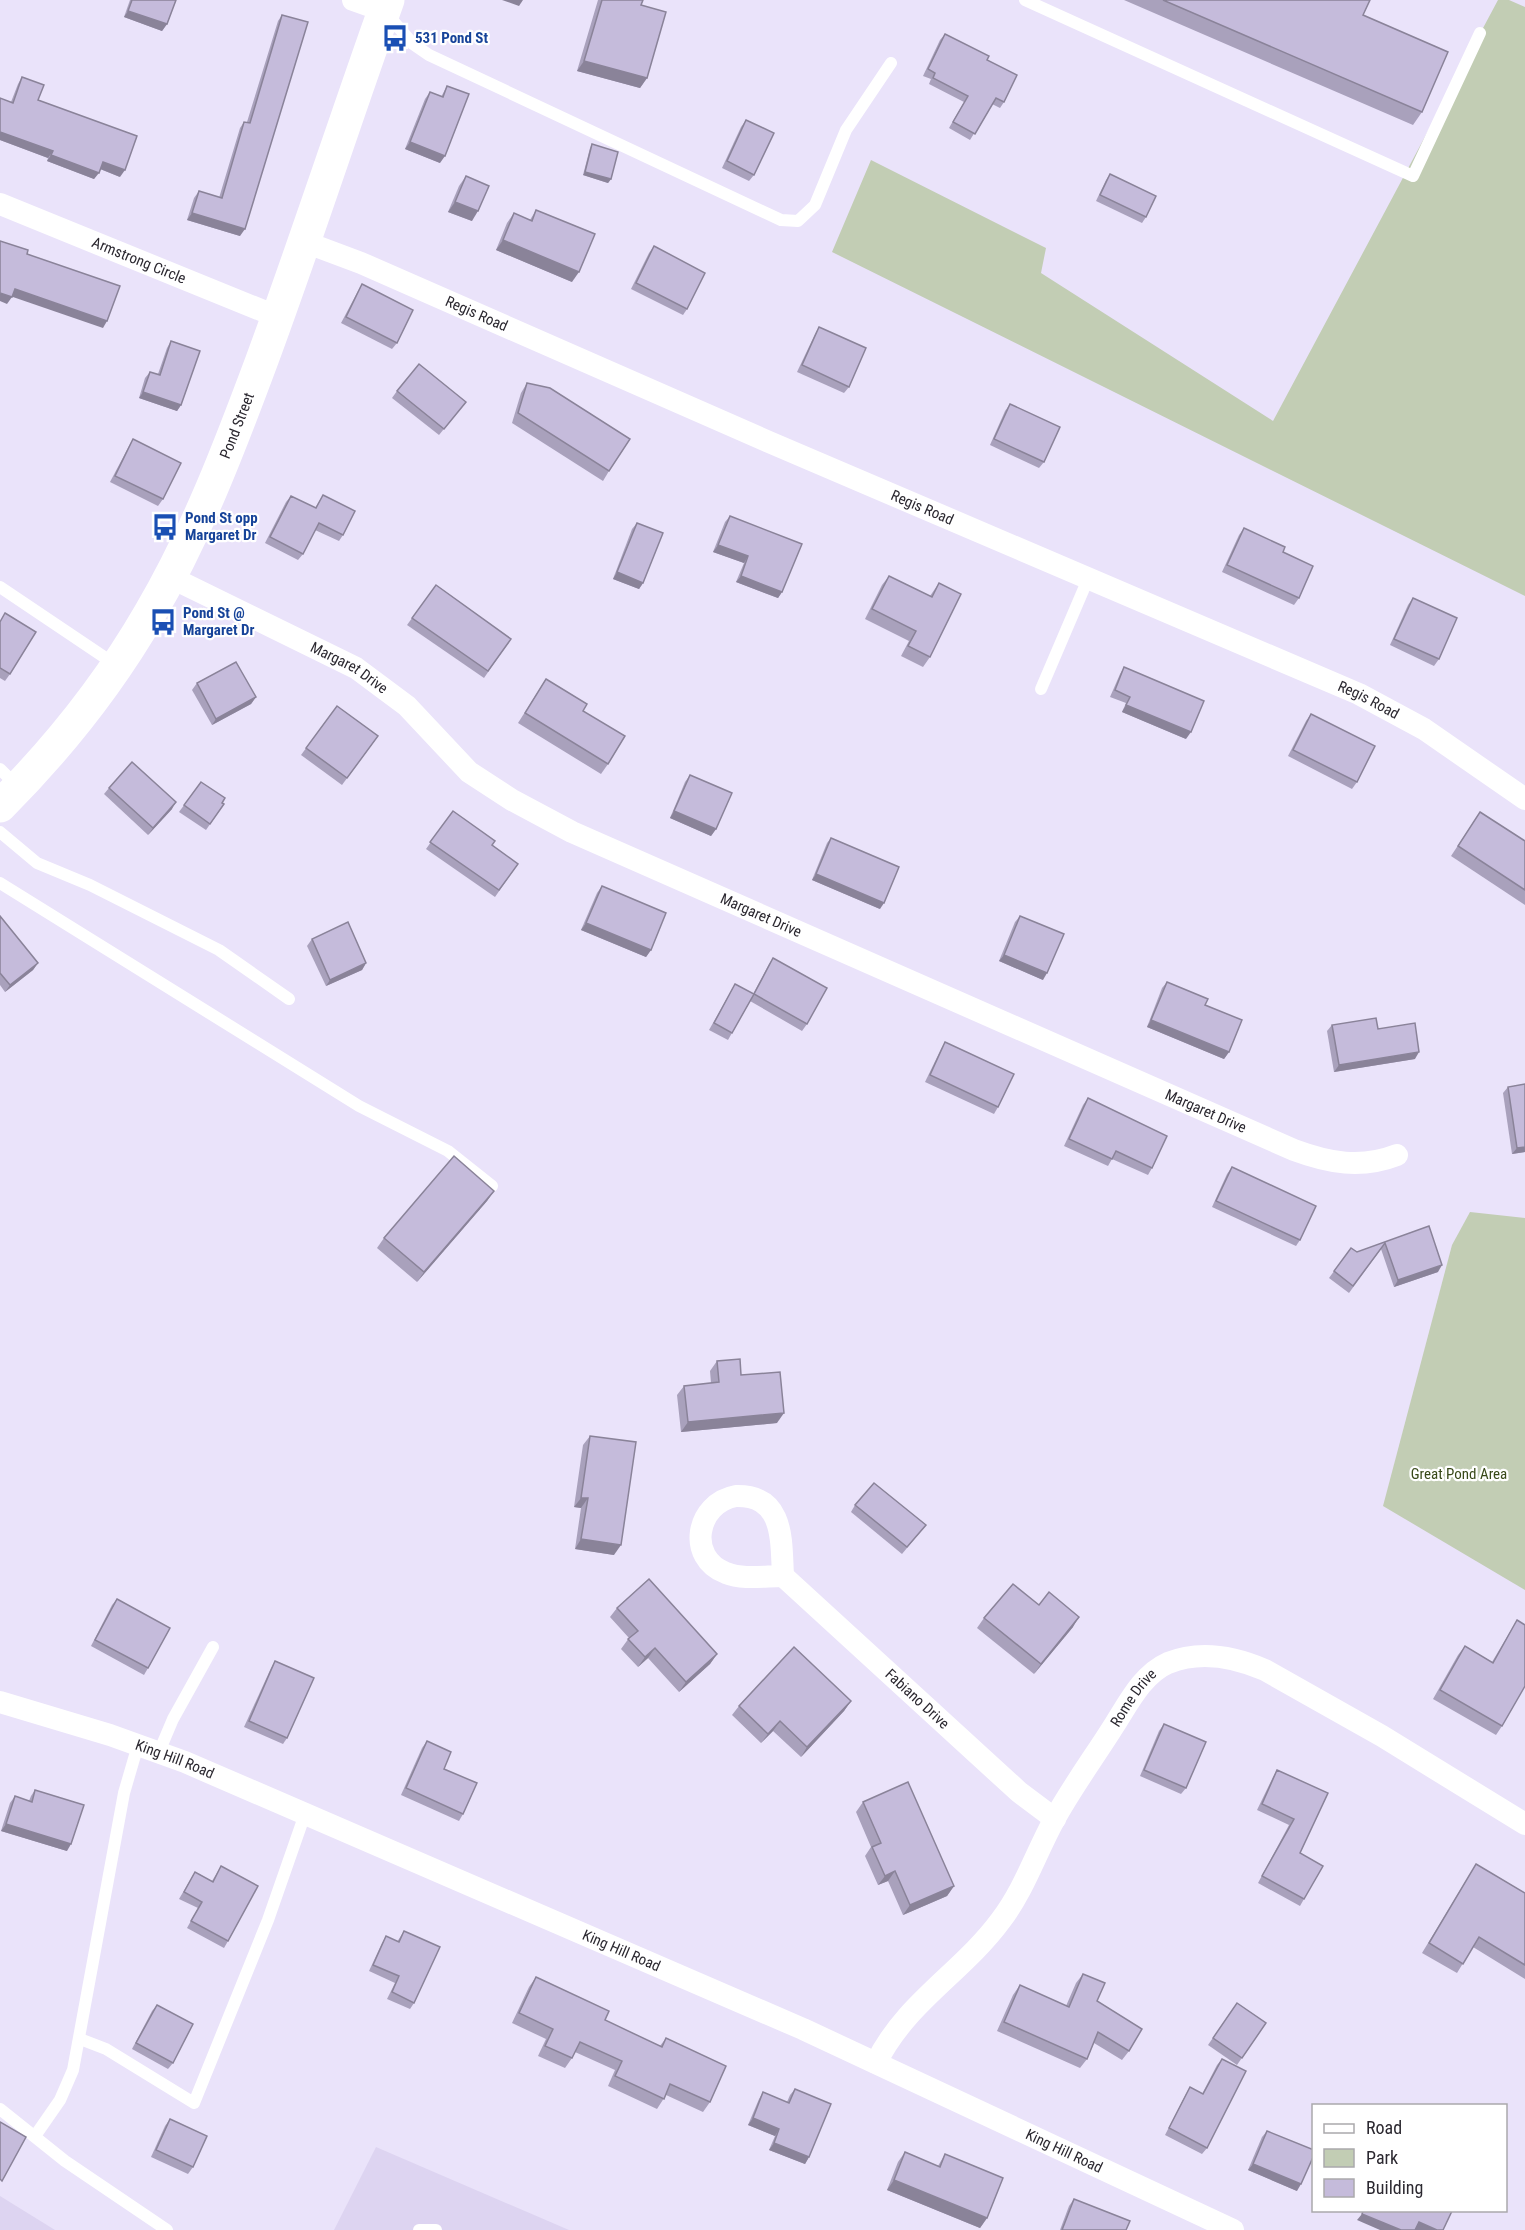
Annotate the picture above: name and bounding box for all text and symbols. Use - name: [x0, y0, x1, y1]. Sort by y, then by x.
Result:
- bus stop icon: 531 Pond St: [380, 23, 410, 53]
- place label: 531 Pond St: [415, 29, 488, 47]
- street label: Armstrong Circle: [89, 233, 189, 288]
- street label: Regis Road: [443, 292, 511, 335]
- street label: Pond Street: [216, 390, 258, 461]
- street label: Regis Road: [888, 486, 956, 529]
- place label: Pond St opp Margaret Dr: [185, 509, 258, 544]
- bus stop icon: Pond St opp Margaret Dr: [150, 512, 180, 542]
- place label: Pond St @ Margaret Dr: [183, 604, 254, 639]
- bus stop icon: Pond St @ Margaret Dr: [148, 607, 178, 637]
- street label: Margaret Drive: [308, 638, 391, 698]
- street label: Regis Road: [1335, 677, 1402, 723]
- street label: Margaret Drive: [718, 889, 804, 941]
- street label: Margaret Drive: [1162, 1085, 1249, 1137]
- park label: Great Pond Area: [1411, 1465, 1507, 1483]
- street label: Fabiano Drive: [882, 1665, 953, 1733]
- street label: Rome Drive: [1107, 1665, 1160, 1730]
- street label: King Hill Road: [133, 1736, 217, 1783]
- street label: King Hill Road: [580, 1926, 663, 1975]
- legend: [1312, 2104, 1507, 2212]
- text: Road: [1366, 2117, 1402, 2138]
- street label: King Hill Road: [1023, 2125, 1106, 2177]
- text: Park: [1366, 2147, 1398, 2168]
- text: Building: [1366, 2177, 1423, 2198]

